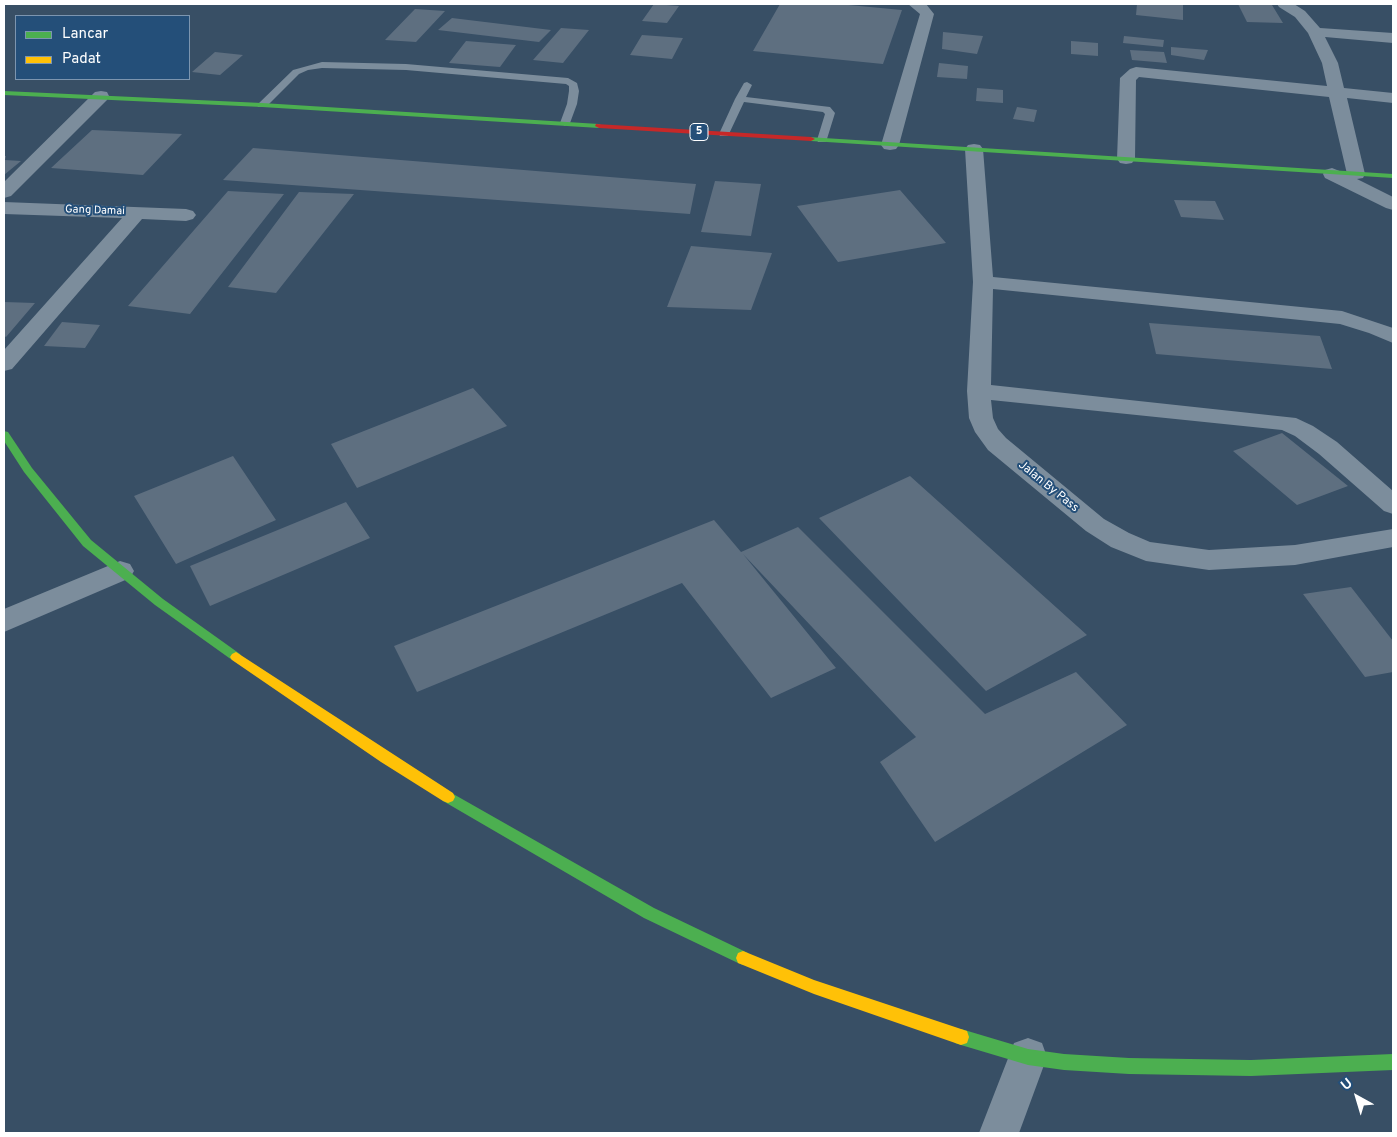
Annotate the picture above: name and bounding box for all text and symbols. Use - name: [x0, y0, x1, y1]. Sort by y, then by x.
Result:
- legend: [15, 15, 190, 80]
- text: Lancar: [62, 25, 108, 44]
- text: Padat: [62, 50, 101, 69]
- road number: 5: [690, 124, 708, 140]
- street label: Gang Damai: [65, 203, 125, 219]
- street label: Jalan By Pass: [1015, 458, 1081, 516]
- north arrow: [1332, 1072, 1382, 1122]
- text: U: [1338, 1075, 1356, 1095]

